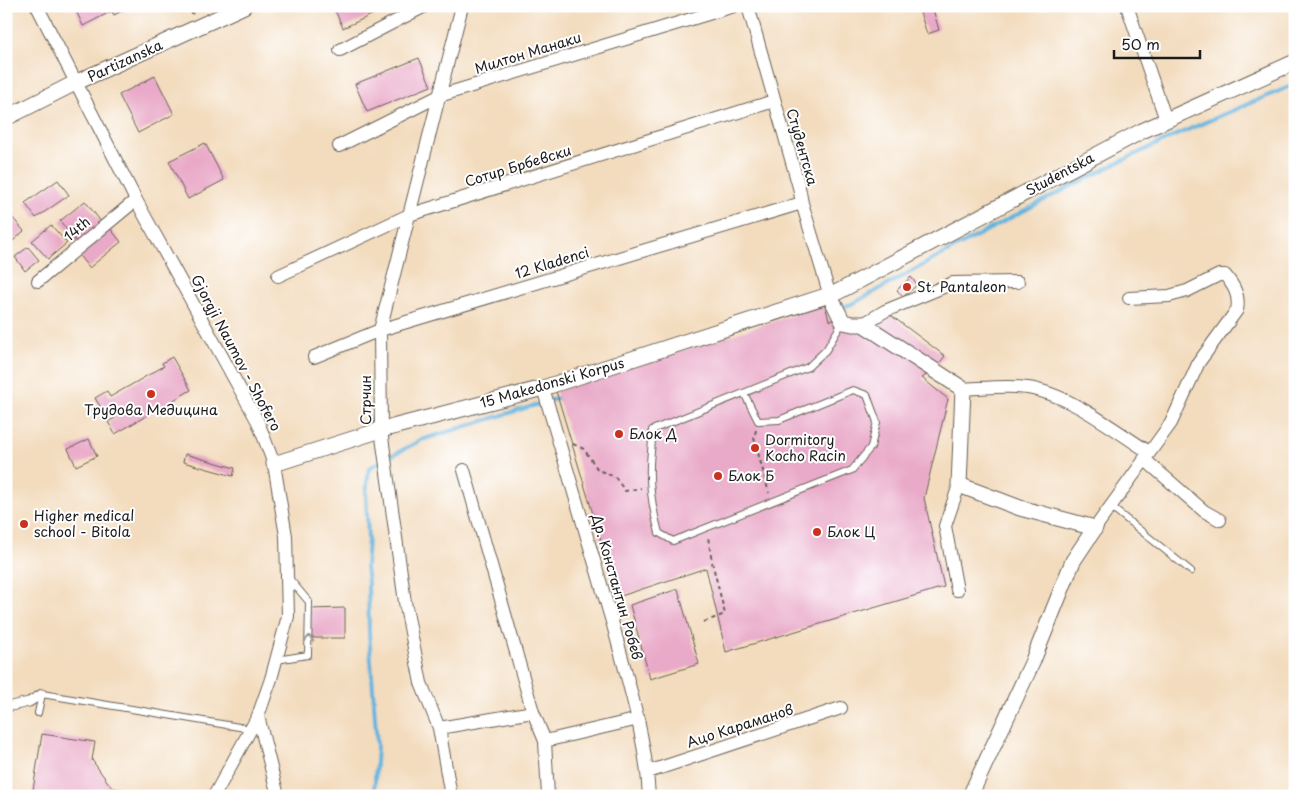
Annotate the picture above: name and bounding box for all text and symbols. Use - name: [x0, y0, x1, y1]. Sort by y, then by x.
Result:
- street label: Милтон Манаки: [472, 26, 584, 79]
- scale bar: [1114, 28, 1200, 60]
- text: 50 m: [1121, 32, 1160, 55]
- street label: Partizanska: [84, 34, 166, 87]
- street label: Студентска: [781, 106, 824, 188]
- street label: Сотир Брбевски: [462, 139, 574, 192]
- street label: Studentska: [1022, 147, 1098, 200]
- street label: 14th: [59, 211, 95, 246]
- street label: 12 Kladenci: [512, 241, 592, 284]
- street label: Gjorgji Naumov - Shofero: [186, 271, 287, 435]
- place label: St. Pantaleon: [917, 276, 1007, 297]
- marker: St. Pantaleon: [901, 281, 913, 293]
- street label: 15 Makedonski Korpus: [477, 352, 626, 413]
- street label: Стрчин: [355, 375, 376, 425]
- marker: Трудова Медицина: [145, 388, 157, 400]
- place label: Трудова Медицина: [84, 399, 218, 420]
- place label: Блок Д: [629, 423, 677, 444]
- marker: Блок Д: [613, 428, 625, 440]
- place label: Dormitory Kocho Racin: [765, 429, 846, 466]
- marker: Dormitory Kocho Racin: [749, 442, 761, 454]
- place label: Блок Б: [728, 465, 774, 486]
- marker: Блок Б: [712, 470, 724, 482]
- place label: Higher medical school - Bitola: [34, 505, 134, 542]
- street label: Др. Константин Робев: [586, 511, 648, 662]
- marker: Higher medical school - Bitola: [18, 518, 30, 530]
- place label: Блок Ц: [827, 521, 875, 542]
- marker: Блок Ц: [811, 526, 823, 538]
- one-way arrow: [304, 635, 314, 642]
- street label: Ацо Караманов: [684, 698, 796, 753]

